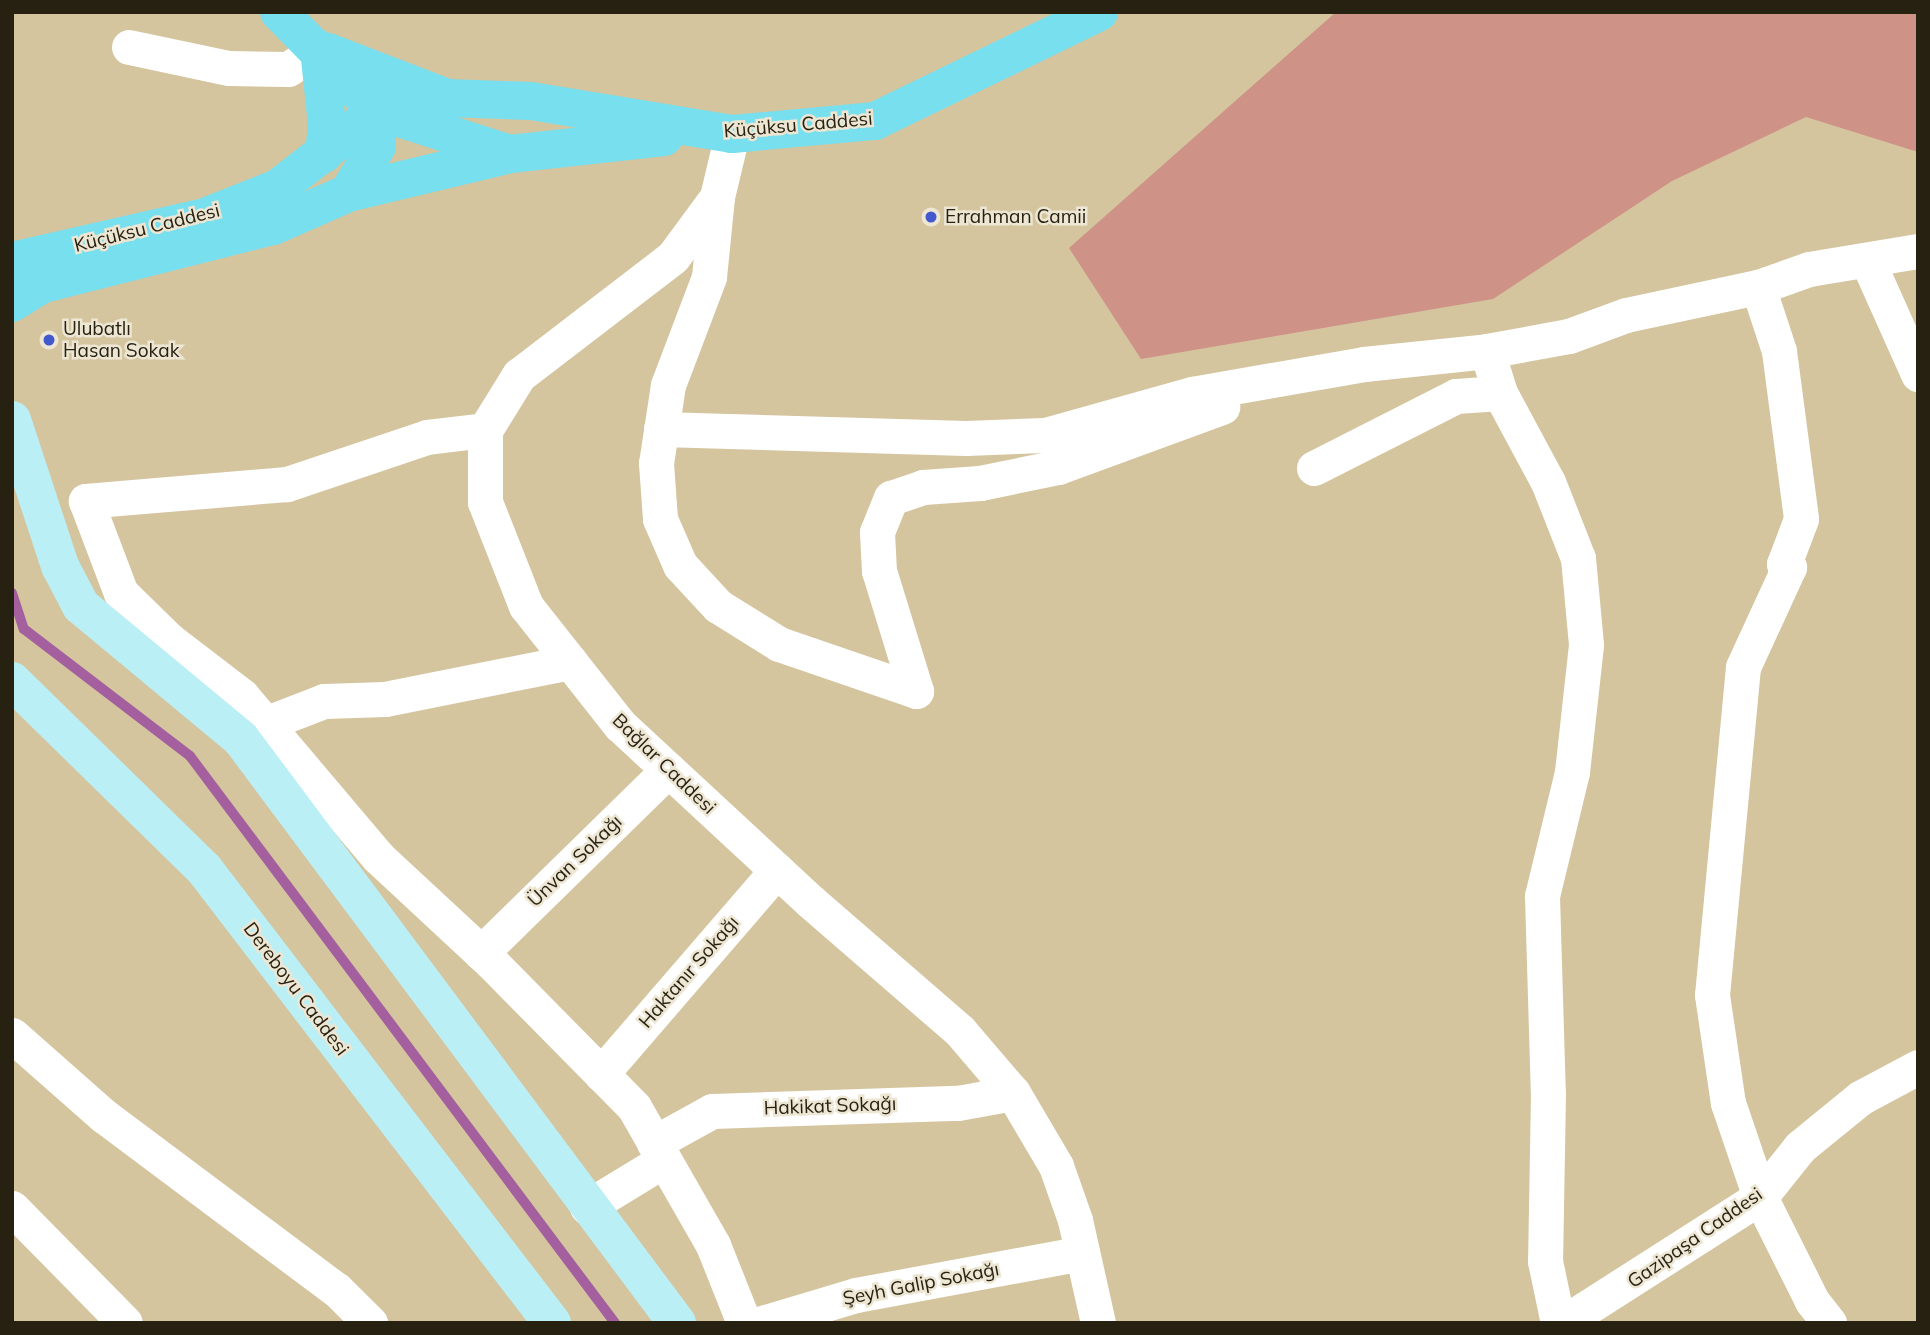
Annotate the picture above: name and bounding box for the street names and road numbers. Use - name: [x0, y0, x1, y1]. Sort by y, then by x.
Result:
- street label: Küçüksu Caddesi: [723, 107, 873, 143]
- street label: Küçüksu Caddesi: [72, 199, 222, 257]
- street label: Bağlar Caddesi: [608, 709, 720, 819]
- street label: Ünvan Sokağı: [523, 810, 627, 912]
- street label: Haktanır Sokağı: [634, 911, 744, 1033]
- street label: Dereboyu Caddesi: [238, 918, 354, 1060]
- street label: Hakikat Sokağı: [763, 1092, 897, 1120]
- street label: Gazipaşa Caddesi: [1623, 1183, 1767, 1293]
- street label: Şeyh Galip Sokağı: [841, 1258, 1001, 1310]

